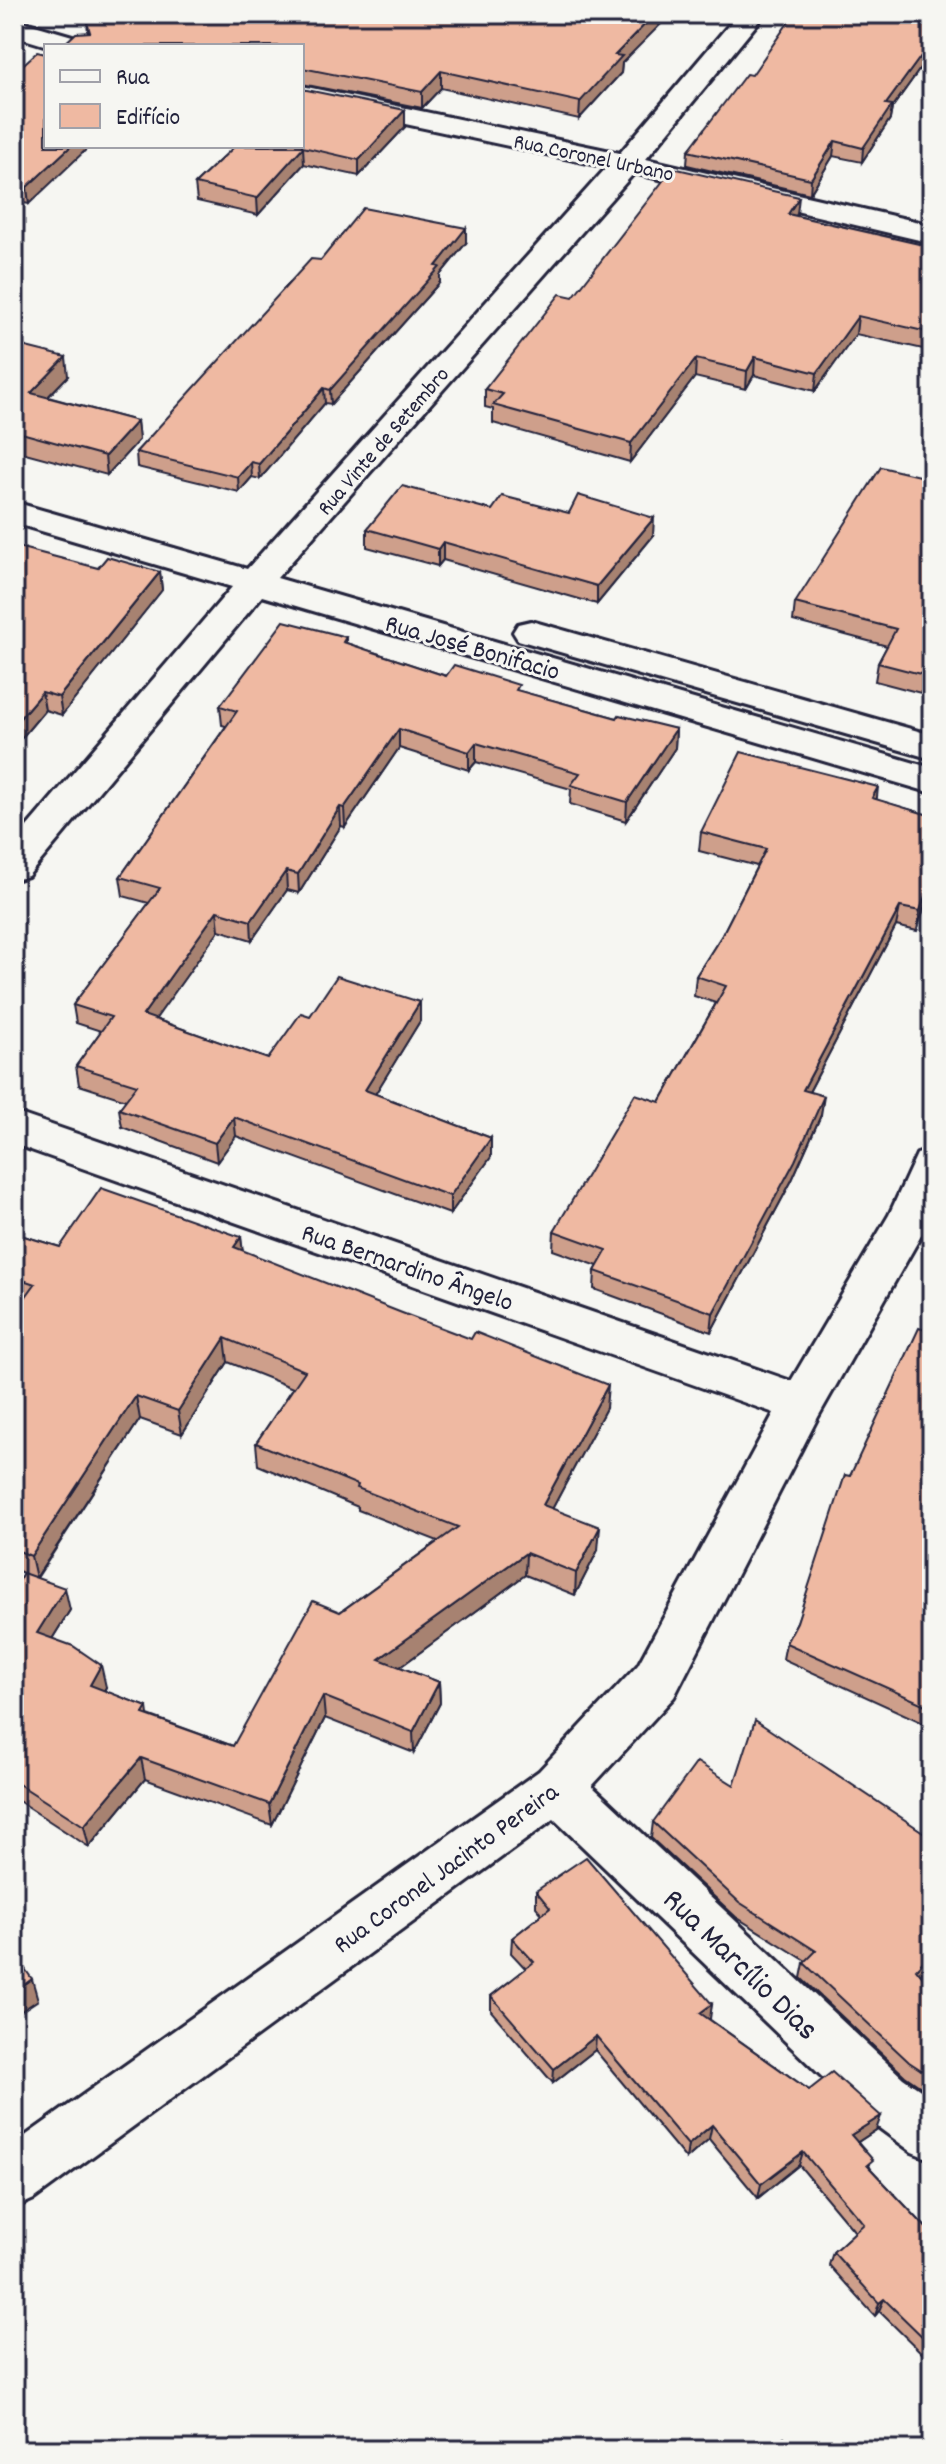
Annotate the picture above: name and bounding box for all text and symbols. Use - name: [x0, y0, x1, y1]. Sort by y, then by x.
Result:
- legend: [44, 44, 304, 148]
- text: Rua: [116, 62, 150, 96]
- text: Edifício: [116, 102, 180, 136]
- street label: Rua Coronel Urbano: [510, 127, 676, 192]
- street label: Rua Vinte de Setembro: [311, 361, 458, 523]
- street label: Rua José Bonifacio: [380, 607, 564, 692]
- street label: Rua Bernardino Ângelo: [296, 1216, 518, 1323]
- street label: Rua Coronel Jacinto Pereira: [327, 1775, 568, 1964]
- street label: Rua Marcílio Dias: [650, 1880, 827, 2053]

